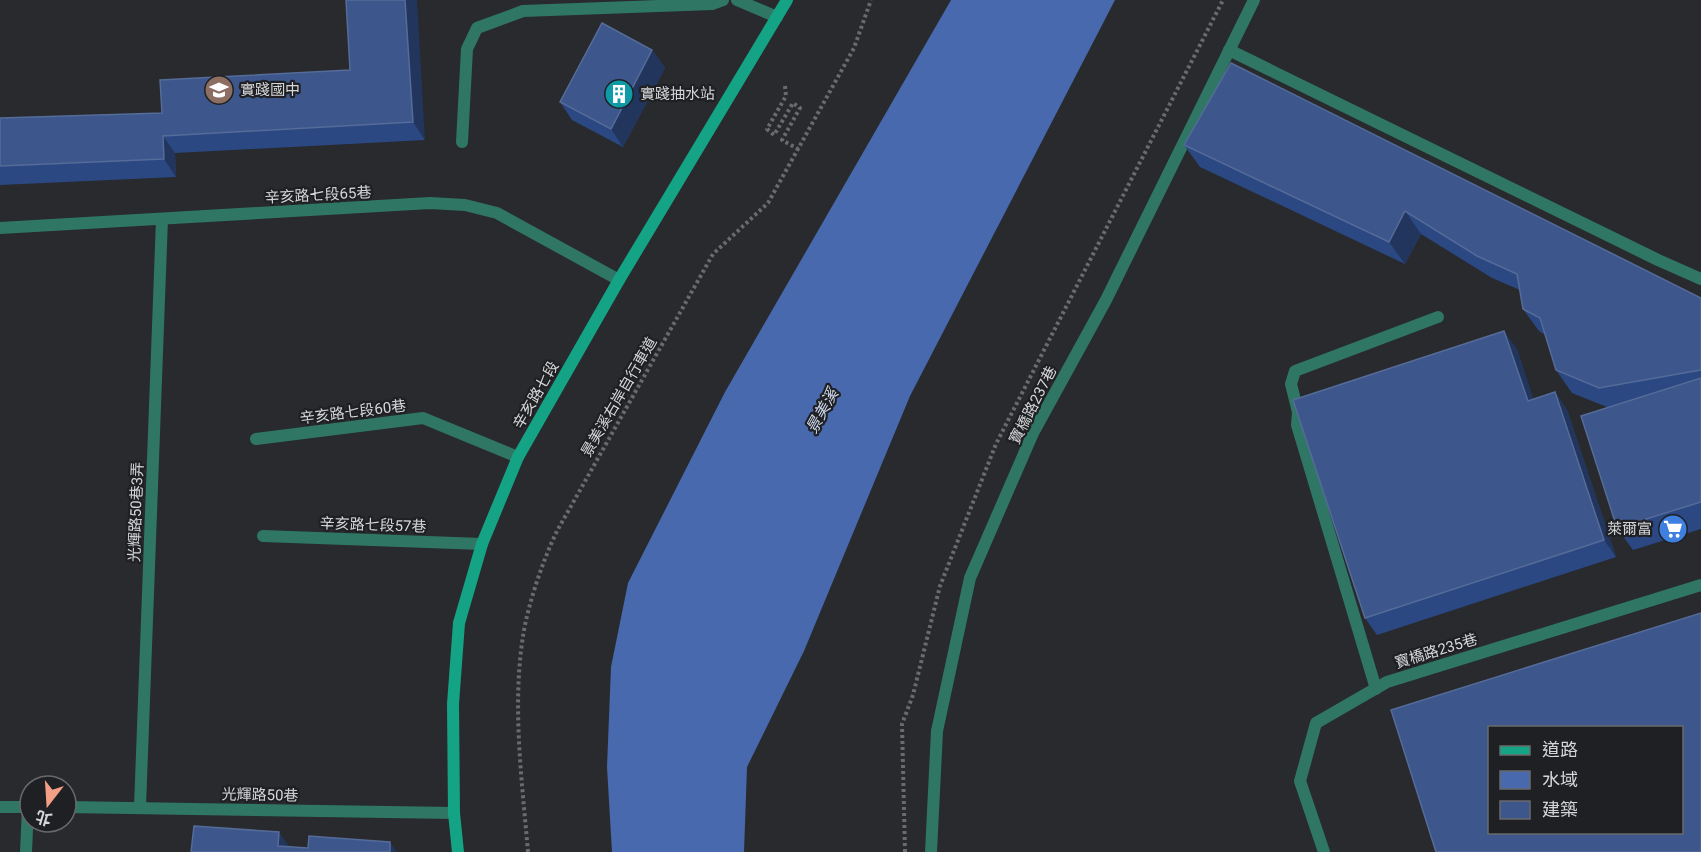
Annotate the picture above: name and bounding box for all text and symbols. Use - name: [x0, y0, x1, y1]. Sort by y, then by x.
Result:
- school or university icon: 實踐國中: [203, 74, 235, 106]
- building icon: 實踐抽水站: [603, 78, 635, 110]
- place label: 實踐國中: [240, 81, 300, 99]
- place label: 實踐抽水站: [640, 85, 715, 103]
- street label: 辛亥路七段65巷: [264, 183, 372, 207]
- street label: 景美溪右岸自行車道: [577, 334, 661, 460]
- street label: 辛亥路七段: [509, 358, 563, 432]
- street label: 寶橋路237巷: [1006, 363, 1060, 447]
- water label: 景美溪: [802, 384, 843, 437]
- street label: 辛亥路七段60巷: [299, 397, 407, 427]
- street label: 光輝路50巷3弄: [125, 462, 147, 562]
- supermarket icon: 萊爾富: [1657, 513, 1689, 545]
- street label: 辛亥路七段57巷: [319, 514, 427, 536]
- place label: 萊爾富: [1607, 520, 1652, 538]
- street label: 寶橋路235巷: [1393, 630, 1479, 672]
- legend: [1488, 726, 1683, 834]
- text: 道路: [1542, 739, 1578, 760]
- text: 水域: [1542, 769, 1578, 790]
- north arrow: [18, 774, 78, 834]
- street label: 光輝路50巷: [221, 785, 299, 805]
- text: 建築: [1542, 799, 1578, 820]
- text: 北: [33, 806, 54, 829]

